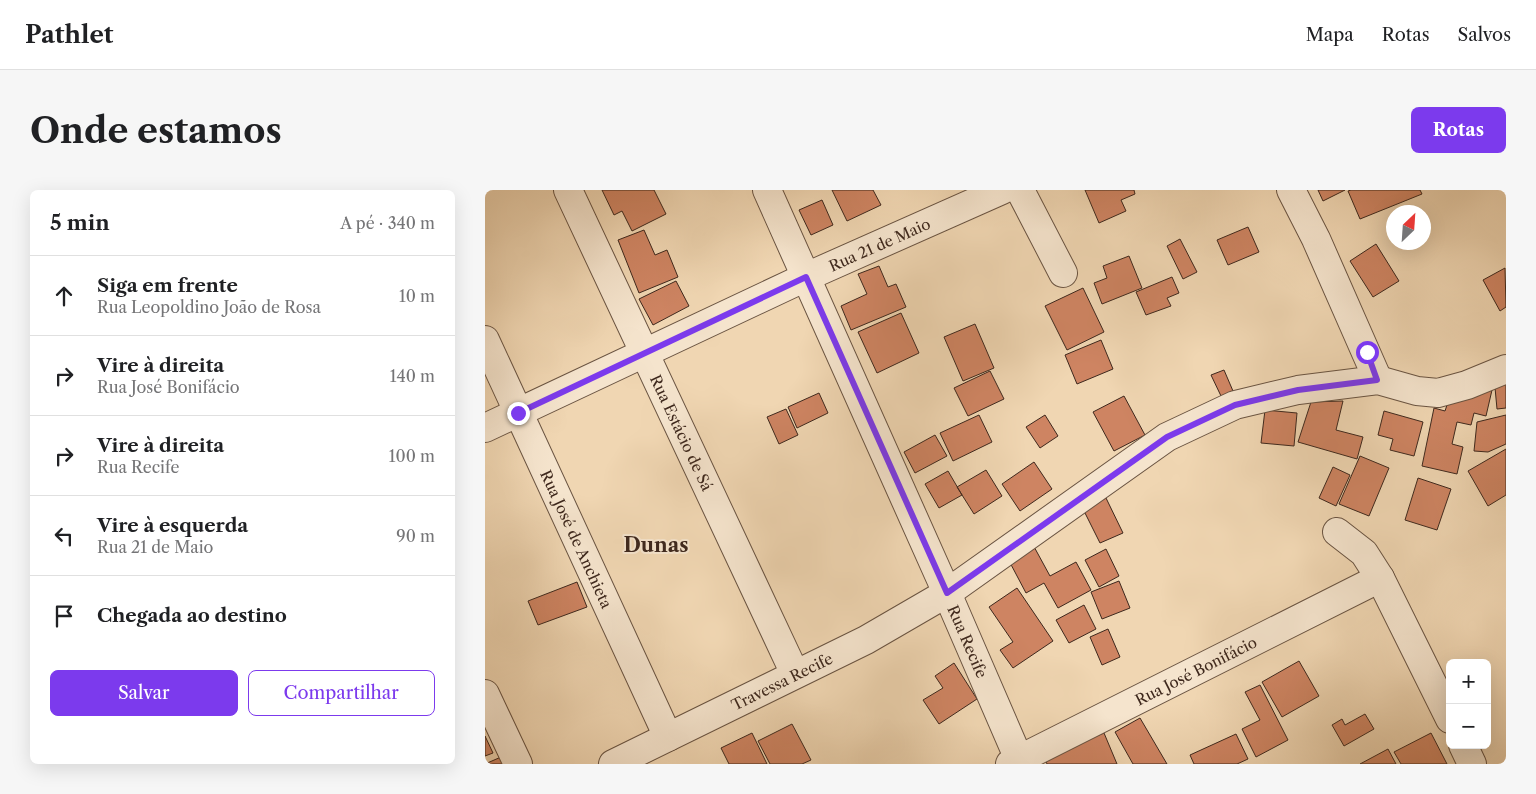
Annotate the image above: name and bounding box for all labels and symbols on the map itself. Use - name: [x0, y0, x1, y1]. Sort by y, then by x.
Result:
- north arrow: [1386, 205, 1431, 250]
- street label: Rua 21 de Maio: [826, 214, 933, 275]
- route start: [1356, 341, 1379, 364]
- street label: Rua Estácio de Sá: [646, 372, 717, 494]
- route end: [507, 402, 530, 425]
- street label: Rua José de Anchieta: [537, 467, 617, 611]
- district label: Dunas: [623, 533, 689, 557]
- street label: Rua Recife: [944, 602, 992, 681]
- street label: Rua José Bonifácio: [1132, 632, 1260, 709]
- street label: Travessa Recife: [728, 648, 836, 714]

